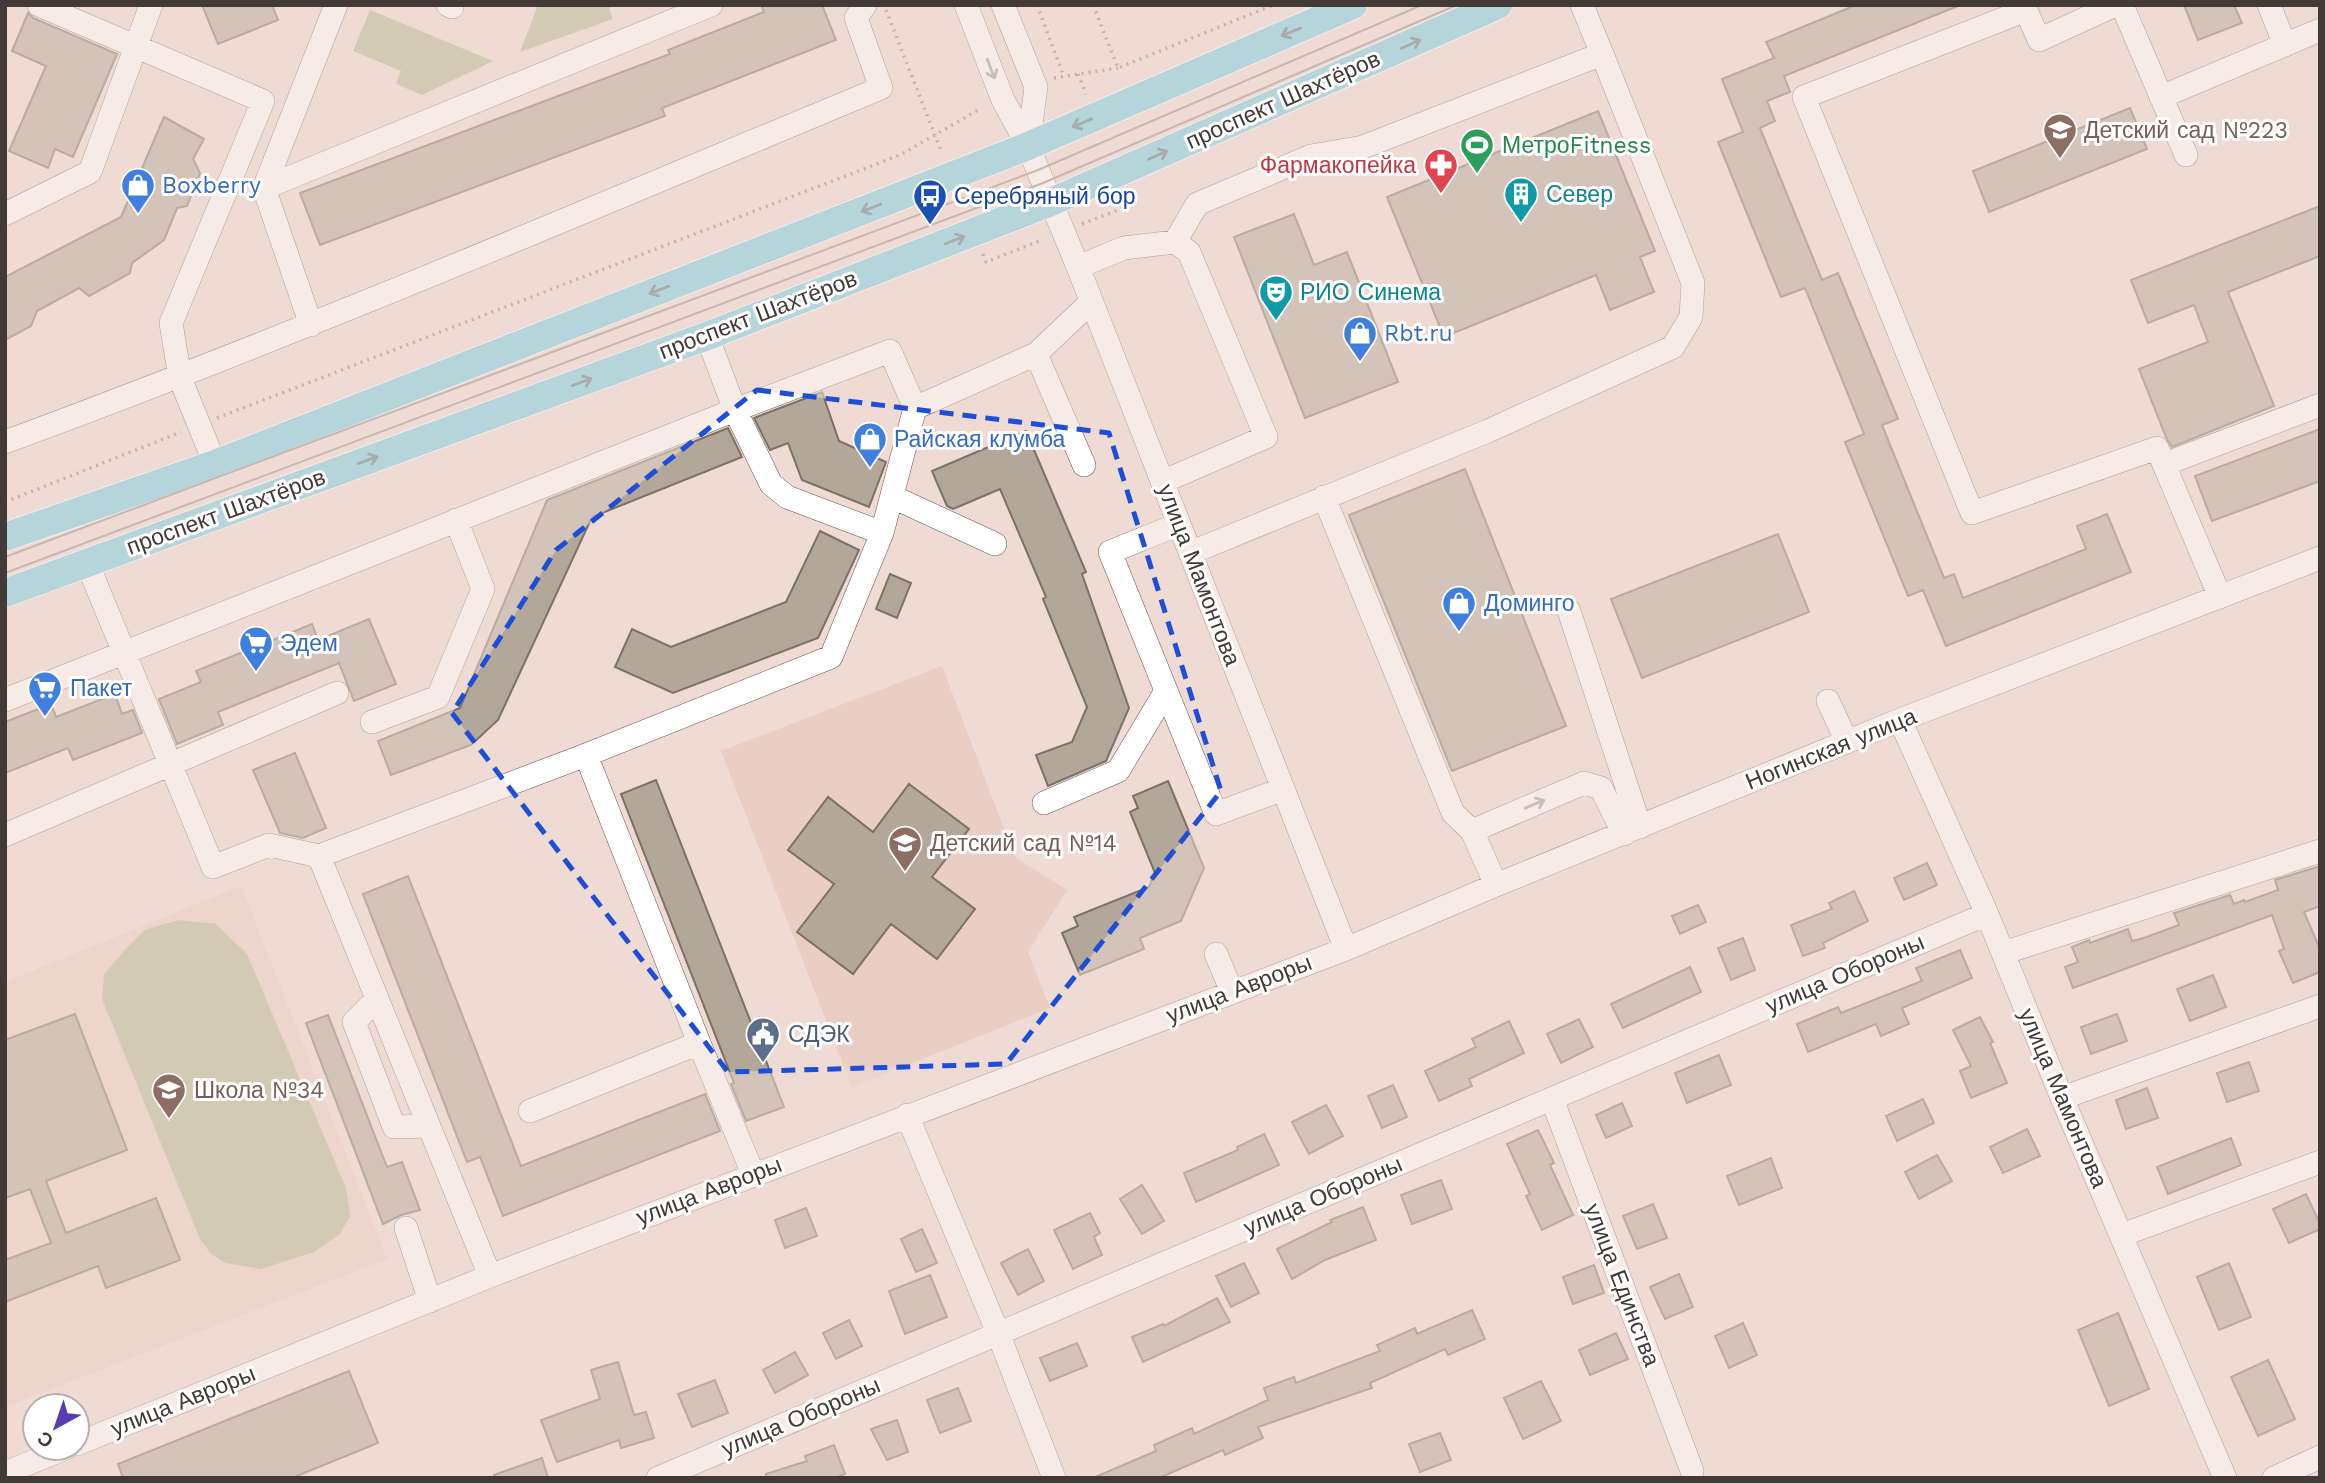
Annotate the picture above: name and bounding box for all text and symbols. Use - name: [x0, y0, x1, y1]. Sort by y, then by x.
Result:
- one-way arrow: [1281, 26, 1302, 39]
- one-way arrow: [1400, 36, 1421, 49]
- street label: проспект Шахтёров: [1182, 45, 1384, 155]
- one-way arrow: [985, 57, 998, 79]
- school or university icon: Детский сад №223: [2041, 111, 2079, 160]
- one-way arrow: [1072, 117, 1093, 130]
- place label: Детский сад №223: [2084, 117, 2288, 144]
- sports icon: МетроFitness: [1458, 126, 1496, 175]
- place label: МетроFitness: [1502, 132, 1651, 159]
- pharmacy icon: Фармакопейка: [1422, 146, 1460, 195]
- one-way arrow: [1147, 148, 1168, 161]
- place label: Фармакопейка: [1260, 152, 1416, 179]
- shop icon: Boxberry: [119, 166, 157, 215]
- place label: Boxberry: [162, 172, 261, 199]
- building icon: Север: [1502, 175, 1540, 224]
- bus stop icon: Серебряный бор: [911, 177, 949, 226]
- place label: Север: [1546, 181, 1613, 208]
- place label: Серебряный бор: [954, 183, 1136, 210]
- one-way arrow: [861, 202, 882, 215]
- one-way arrow: [943, 232, 965, 245]
- street label: проспект Шахтёров: [655, 265, 861, 365]
- theatre icon: РИО Синема: [1257, 273, 1295, 322]
- place label: РИО Синема: [1300, 279, 1441, 306]
- one-way arrow: [649, 285, 670, 298]
- shop icon: Rbt.ru: [1341, 314, 1379, 363]
- place label: Rbt.ru: [1384, 320, 1453, 347]
- one-way arrow: [571, 374, 593, 387]
- shop icon: Райская клумба: [851, 420, 889, 469]
- place label: Райская клумба: [894, 426, 1066, 453]
- one-way arrow: [357, 453, 379, 465]
- street label: проспект Шахтёров: [123, 463, 329, 561]
- street label: улица Мамонтова: [1152, 480, 1246, 670]
- shop icon: Доминго: [1440, 584, 1478, 633]
- place label: Доминго: [1484, 590, 1575, 617]
- supermarket icon: Эдем: [237, 624, 275, 673]
- place label: Эдем: [280, 630, 338, 657]
- supermarket icon: Пакет: [26, 669, 64, 718]
- place label: Пакет: [70, 675, 133, 702]
- street label: Ногинская улица: [1742, 702, 1920, 796]
- one-way arrow: [1524, 797, 1545, 810]
- school or university icon: Детский сад №14: [886, 824, 924, 873]
- place label: Детский сад №14: [930, 830, 1117, 857]
- street label: улица Обороны: [1762, 928, 1928, 1020]
- street label: улица Авроры: [1162, 949, 1316, 1029]
- street label: улица Мамонтова: [2013, 1004, 2113, 1192]
- public building icon: СДЭК: [744, 1015, 782, 1064]
- place label: СДЭК: [788, 1021, 850, 1048]
- school or university icon: Школа №34: [150, 1071, 188, 1120]
- place label: Школа №34: [194, 1077, 324, 1104]
- street label: улица Обороны: [1240, 1150, 1406, 1242]
- street label: улица Авроры: [632, 1151, 786, 1231]
- street label: улица Единства: [1579, 1200, 1666, 1370]
- street label: улица Авроры: [107, 1360, 259, 1442]
- street label: улица Обороны: [718, 1371, 884, 1463]
- north arrow: [21, 1392, 91, 1462]
- text: С: [33, 1426, 58, 1453]

